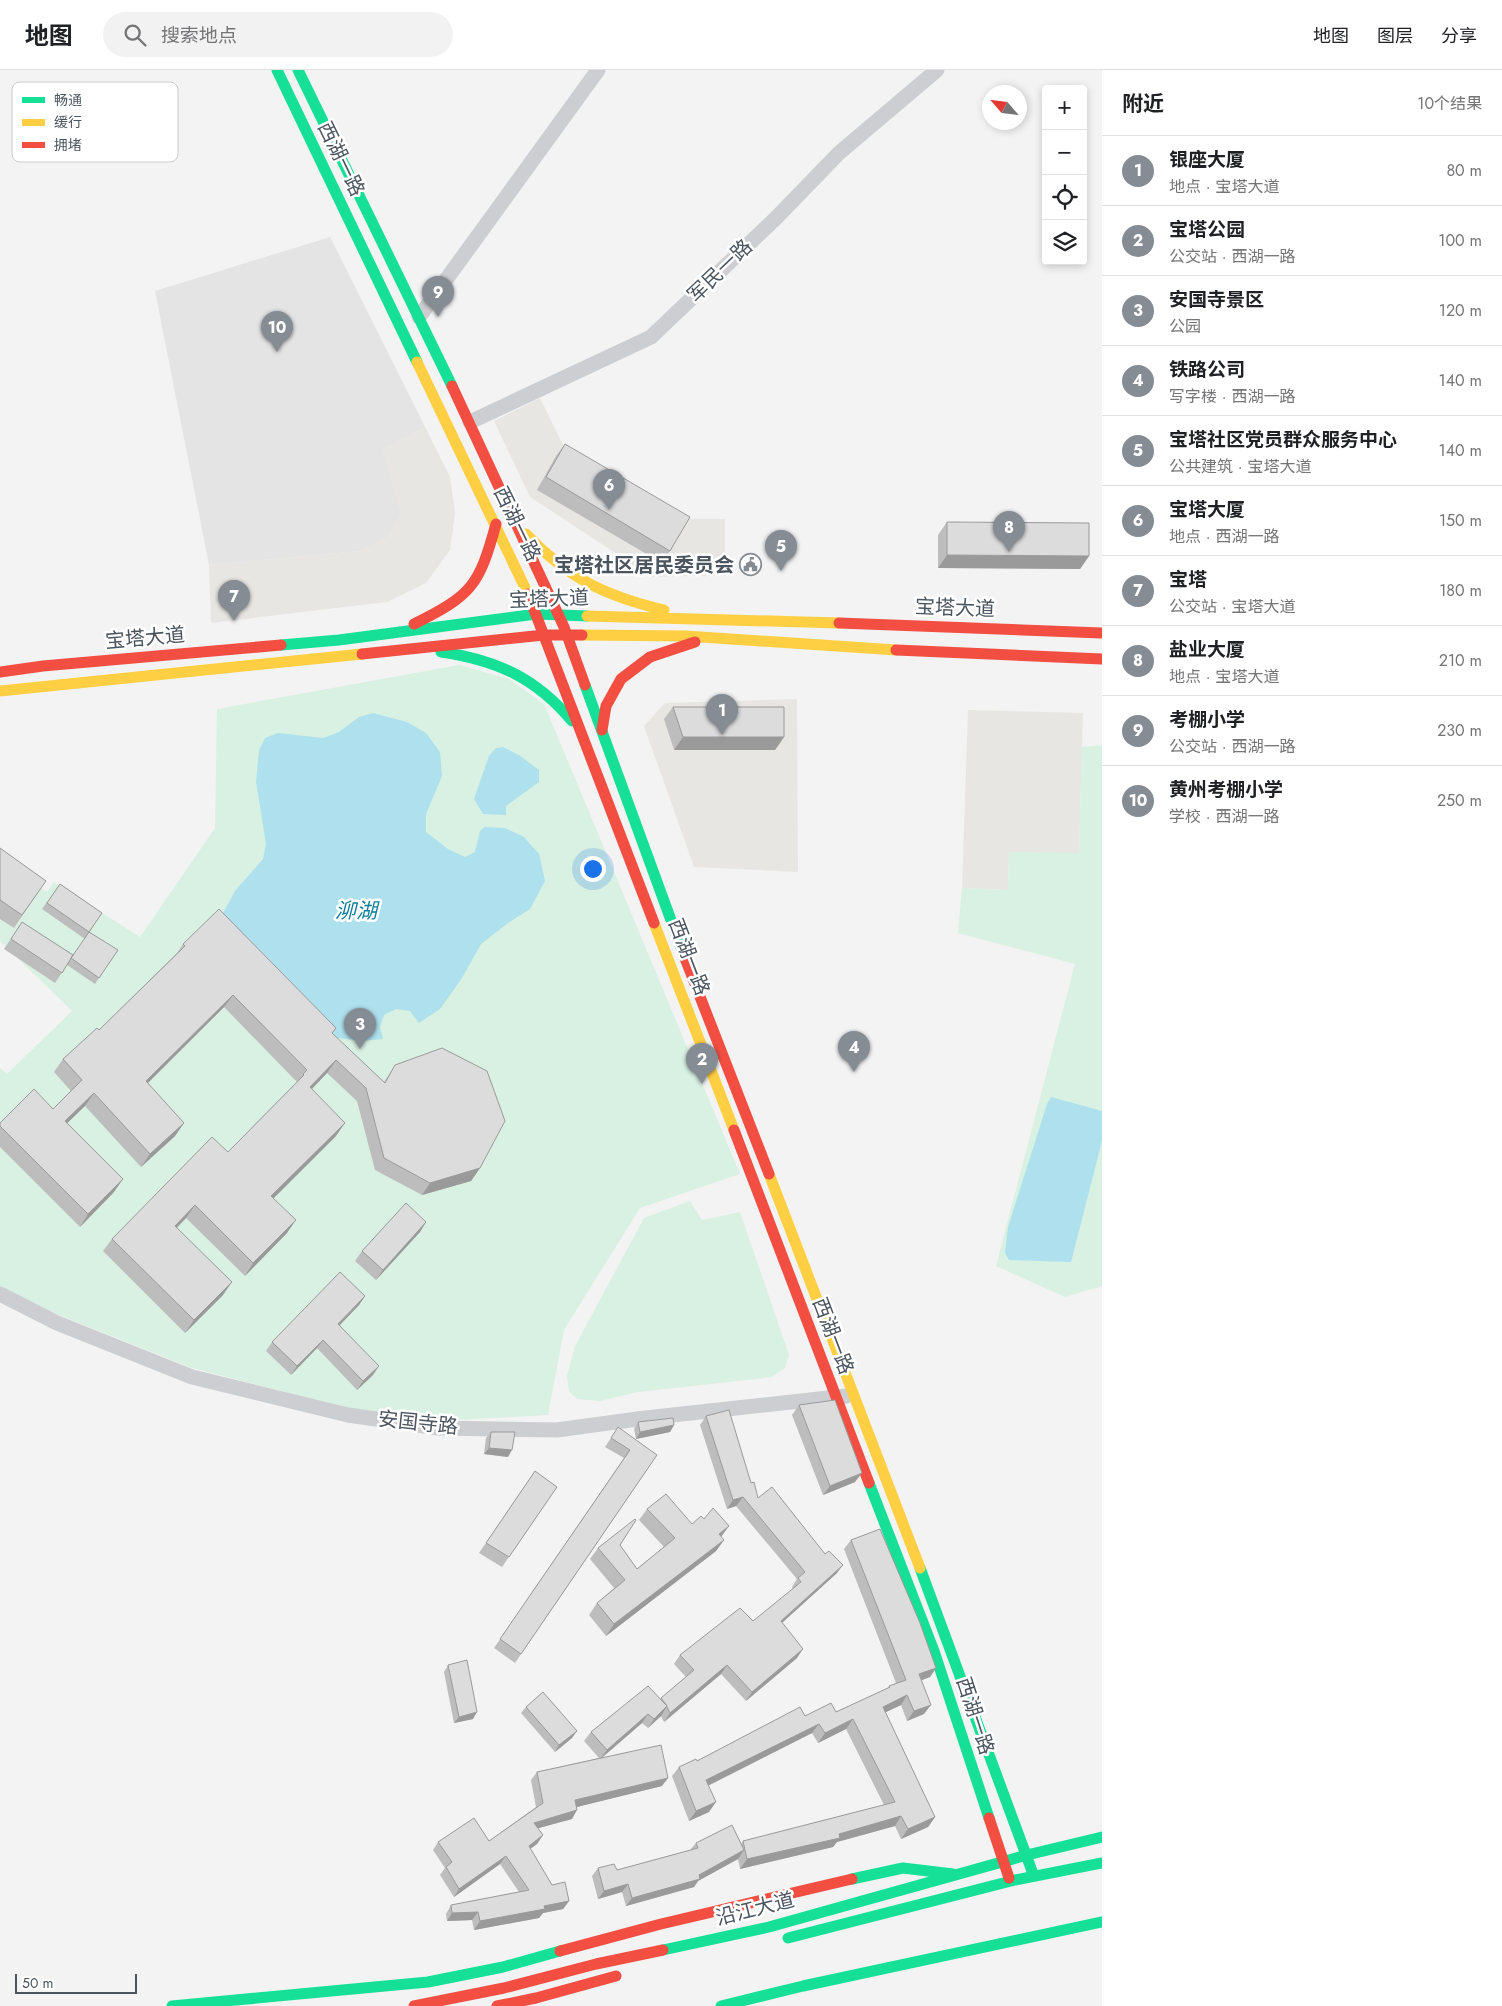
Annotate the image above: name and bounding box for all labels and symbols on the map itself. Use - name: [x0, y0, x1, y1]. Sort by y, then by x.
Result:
- legend: [12, 82, 178, 162]
- north arrow: [982, 85, 1027, 130]
- text: 畅通: [54, 90, 82, 110]
- text: 缓行: [54, 112, 82, 132]
- street label: 西湖一路: [310, 117, 372, 201]
- text: 拥堵: [54, 135, 82, 155]
- street label: 军民一路: [681, 233, 759, 309]
- pin: 9: [422, 276, 454, 317]
- pin: 10: [261, 311, 293, 352]
- pin: 6: [593, 469, 625, 510]
- street label: 西湖一路: [486, 482, 548, 566]
- pin: 8: [993, 511, 1025, 552]
- pin: 5: [765, 530, 797, 571]
- place label: 宝塔社区居民委员会: [554, 551, 734, 580]
- public building icon: 宝塔社区居民委员会: [738, 553, 762, 577]
- pin: 7: [218, 580, 250, 621]
- street label: 宝塔大道: [509, 583, 589, 615]
- street label: 宝塔大道: [915, 592, 995, 624]
- street label: 宝塔大道: [104, 620, 186, 656]
- pin: 1: [706, 694, 738, 735]
- your location: [580, 856, 606, 882]
- water label: 泖湖: [335, 896, 380, 926]
- street label: 西湖一路: [661, 914, 717, 1000]
- pin: 3: [344, 1008, 376, 1049]
- pin: 4: [838, 1031, 870, 1072]
- pin: 2: [686, 1043, 718, 1084]
- street label: 西湖一路: [805, 1293, 861, 1379]
- street label: 安国寺路: [377, 1404, 459, 1442]
- street label: 西湖一路: [949, 1673, 1001, 1759]
- street label: 沿江大道: [713, 1885, 797, 1933]
- scale bar: [15, 1971, 138, 1994]

